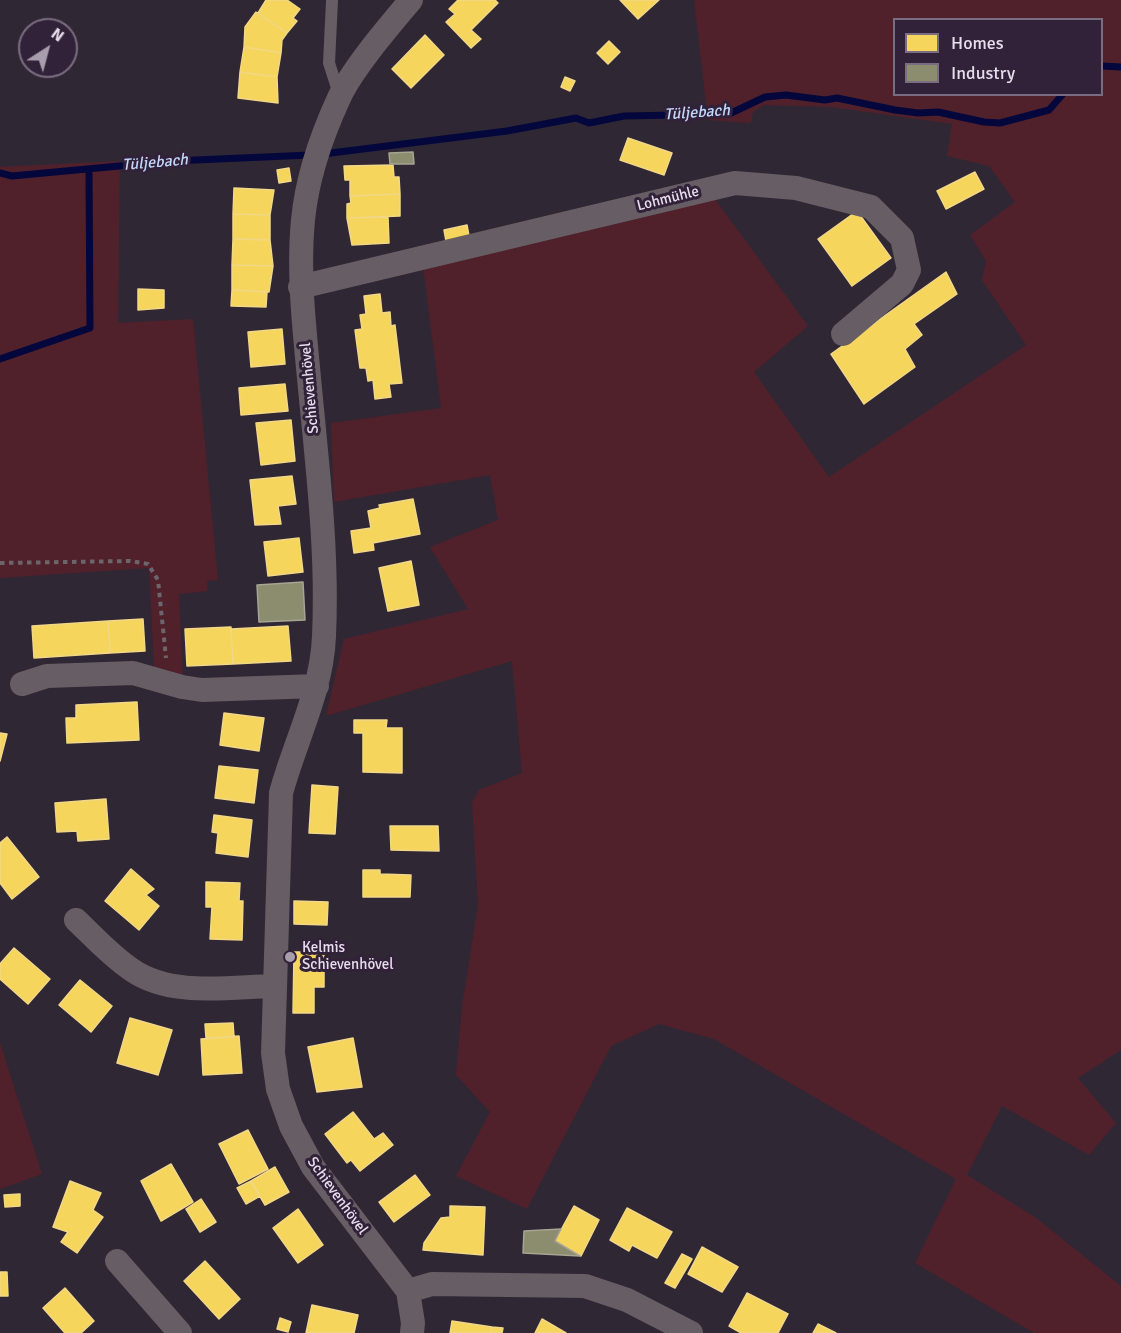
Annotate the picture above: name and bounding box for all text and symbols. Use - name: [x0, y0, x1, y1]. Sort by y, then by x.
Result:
- north arrow: [18, 18, 78, 78]
- legend: [893, 18, 1103, 96]
- text: N: [47, 24, 68, 46]
- text: Homes: [951, 32, 1004, 54]
- text: Industry: [951, 62, 1015, 84]
- water label: Tüljebach: [664, 101, 730, 125]
- water label: Tüljebach: [121, 151, 189, 175]
- street label: Lohmühle: [635, 183, 701, 215]
- street label: Schievenhövel: [297, 342, 323, 434]
- place label: Kelmis Schievenhövel: [302, 939, 394, 974]
- marker: Kelmis Schievenhövel: [283, 950, 297, 964]
- street label: Schievenhövel: [303, 1154, 371, 1238]

